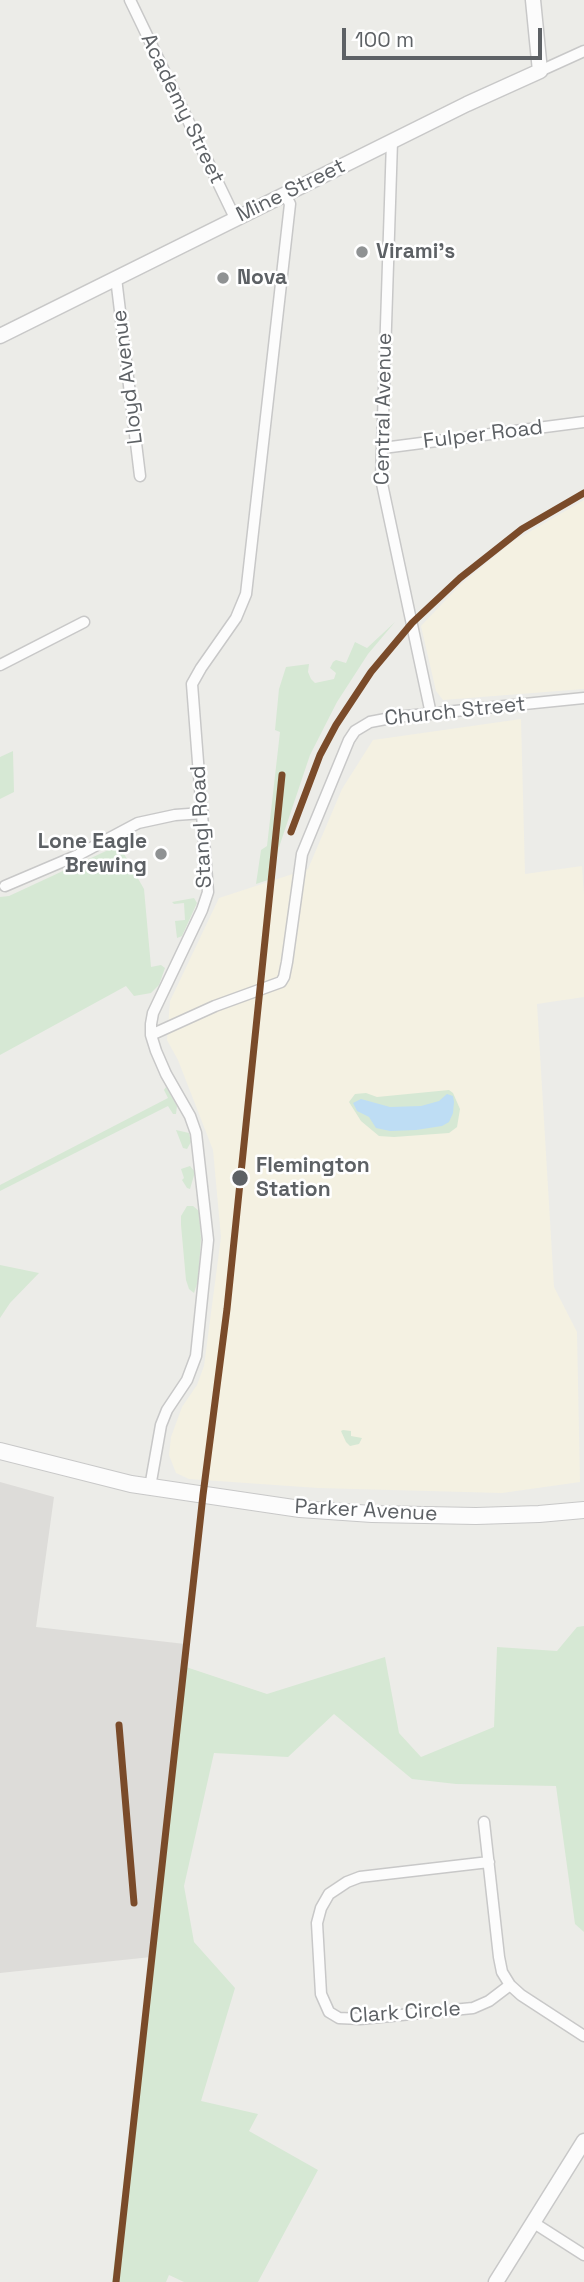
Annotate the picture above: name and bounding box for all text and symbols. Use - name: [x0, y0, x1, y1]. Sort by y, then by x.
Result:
- scale bar: [346, 14, 546, 58]
- text: 100 m: [355, 26, 414, 53]
- street label: Academy Street: [135, 30, 229, 188]
- street label: Mine Street: [232, 154, 350, 228]
- place label: Virami's: [376, 239, 455, 265]
- marker: Virami's: [354, 244, 370, 260]
- place label: Nova: [237, 265, 287, 291]
- marker: Nova: [215, 270, 231, 286]
- street label: Lloyd Avenue: [107, 308, 149, 446]
- street label: Central Avenue: [370, 333, 398, 485]
- street label: Fulper Road: [422, 415, 544, 455]
- street label: Church Street: [383, 692, 527, 732]
- street label: Stangl Road: [186, 765, 218, 889]
- place label: Lone Eagle Brewing: [38, 829, 147, 879]
- marker: Lone Eagle Brewing: [153, 846, 169, 862]
- place label: Flemington Station: [256, 1153, 370, 1203]
- marker: Flemington Station: [230, 1168, 250, 1188]
- street label: Parker Avenue: [294, 1495, 438, 1527]
- street label: Clark Circle: [348, 1997, 462, 2029]

